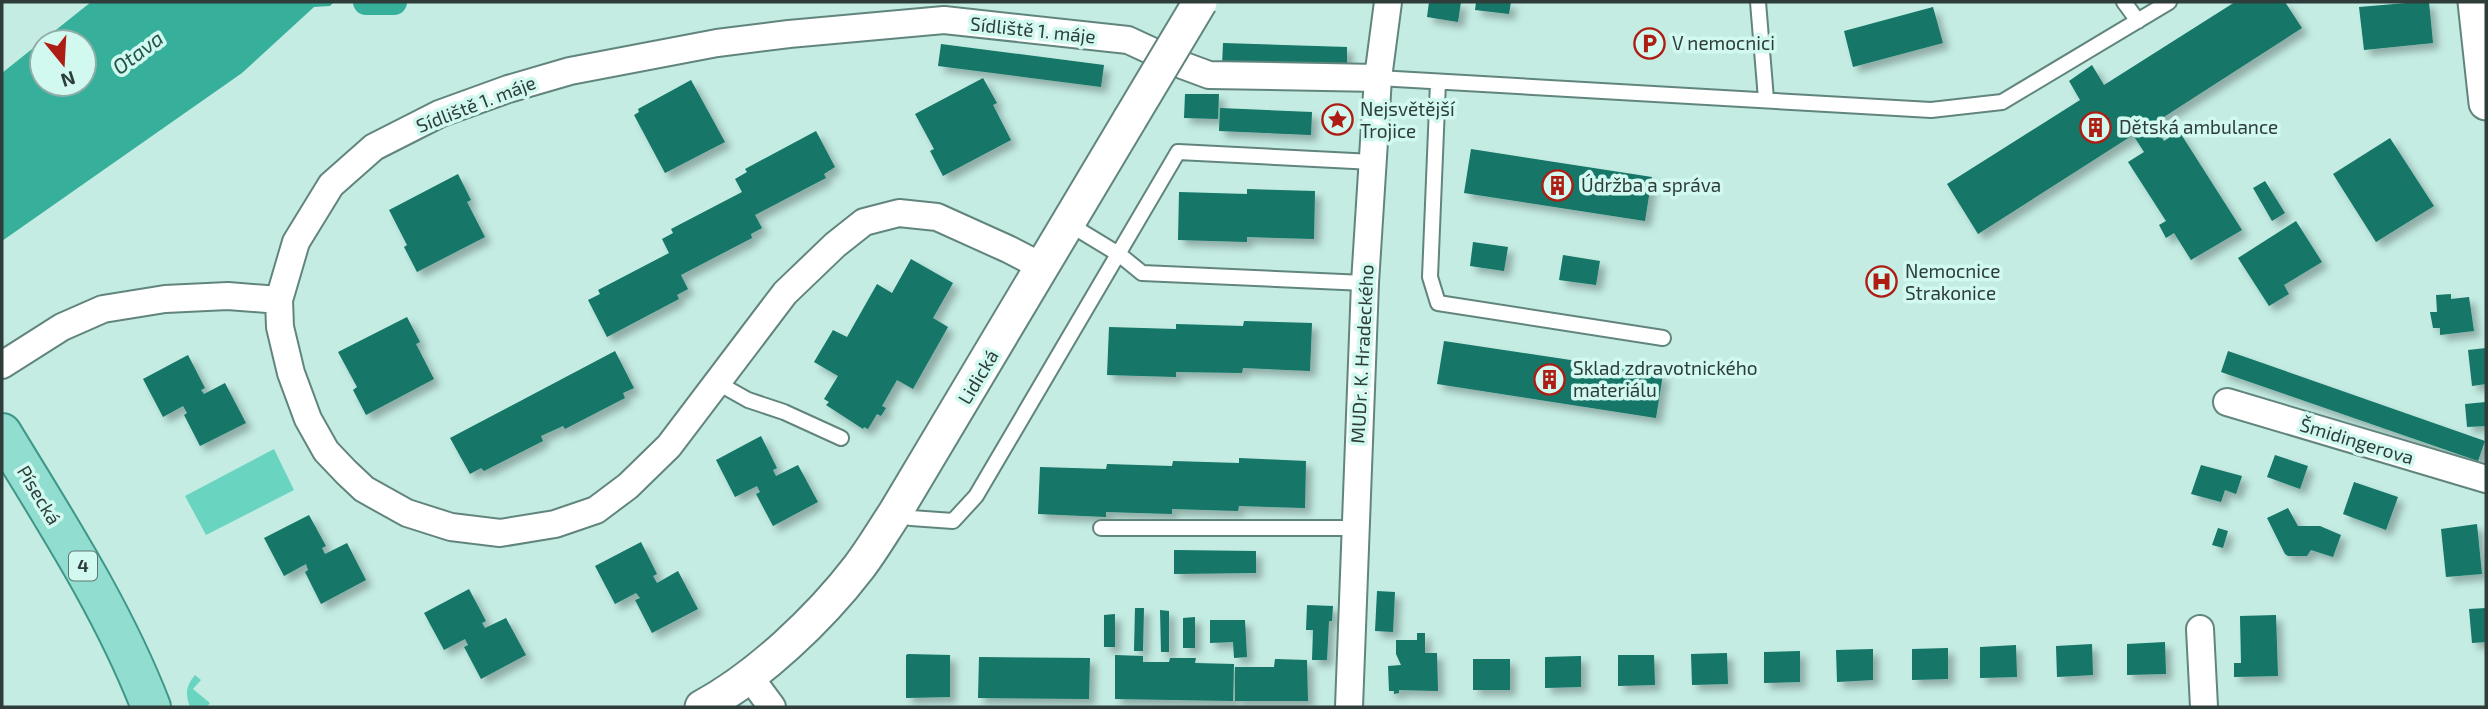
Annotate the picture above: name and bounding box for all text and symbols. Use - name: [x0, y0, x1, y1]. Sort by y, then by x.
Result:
- street label: Sídliště 1. máje: [969, 11, 1097, 48]
- water label: Otava: [107, 25, 167, 79]
- parking icon: V nemocnici: [1632, 26, 1666, 60]
- north arrow: [28, 28, 98, 98]
- place label: V nemocnici: [1672, 31, 1775, 54]
- text: N: [58, 67, 78, 93]
- street label: Sídliště 1. máje: [413, 70, 539, 137]
- place label: Nejsvětější Trojice: [1360, 97, 1456, 142]
- place icon: Nejsvětější Trojice: [1320, 103, 1354, 137]
- building icon: Dětská ambulance: [2079, 110, 2113, 144]
- place label: Dětská ambulance: [2119, 115, 2278, 138]
- building icon: Údržba a správa: [1541, 168, 1575, 202]
- place label: Údržba a správa: [1581, 173, 1721, 196]
- place label: Nemocnice Strakonice: [1905, 259, 2000, 304]
- street label: MUDr. K. Hradeckého: [1345, 264, 1378, 444]
- hospital icon: Nemocnice Strakonice: [1865, 265, 1899, 299]
- street label: Lidická: [952, 345, 1003, 408]
- place label: Sklad zdravotnického materiálu: [1573, 356, 1758, 401]
- building icon: Sklad zdravotnického materiálu: [1533, 362, 1567, 396]
- street label: Šmidingerova: [2297, 412, 2417, 469]
- street label: Písecká: [13, 461, 66, 529]
- road number: 4: [69, 552, 97, 580]

